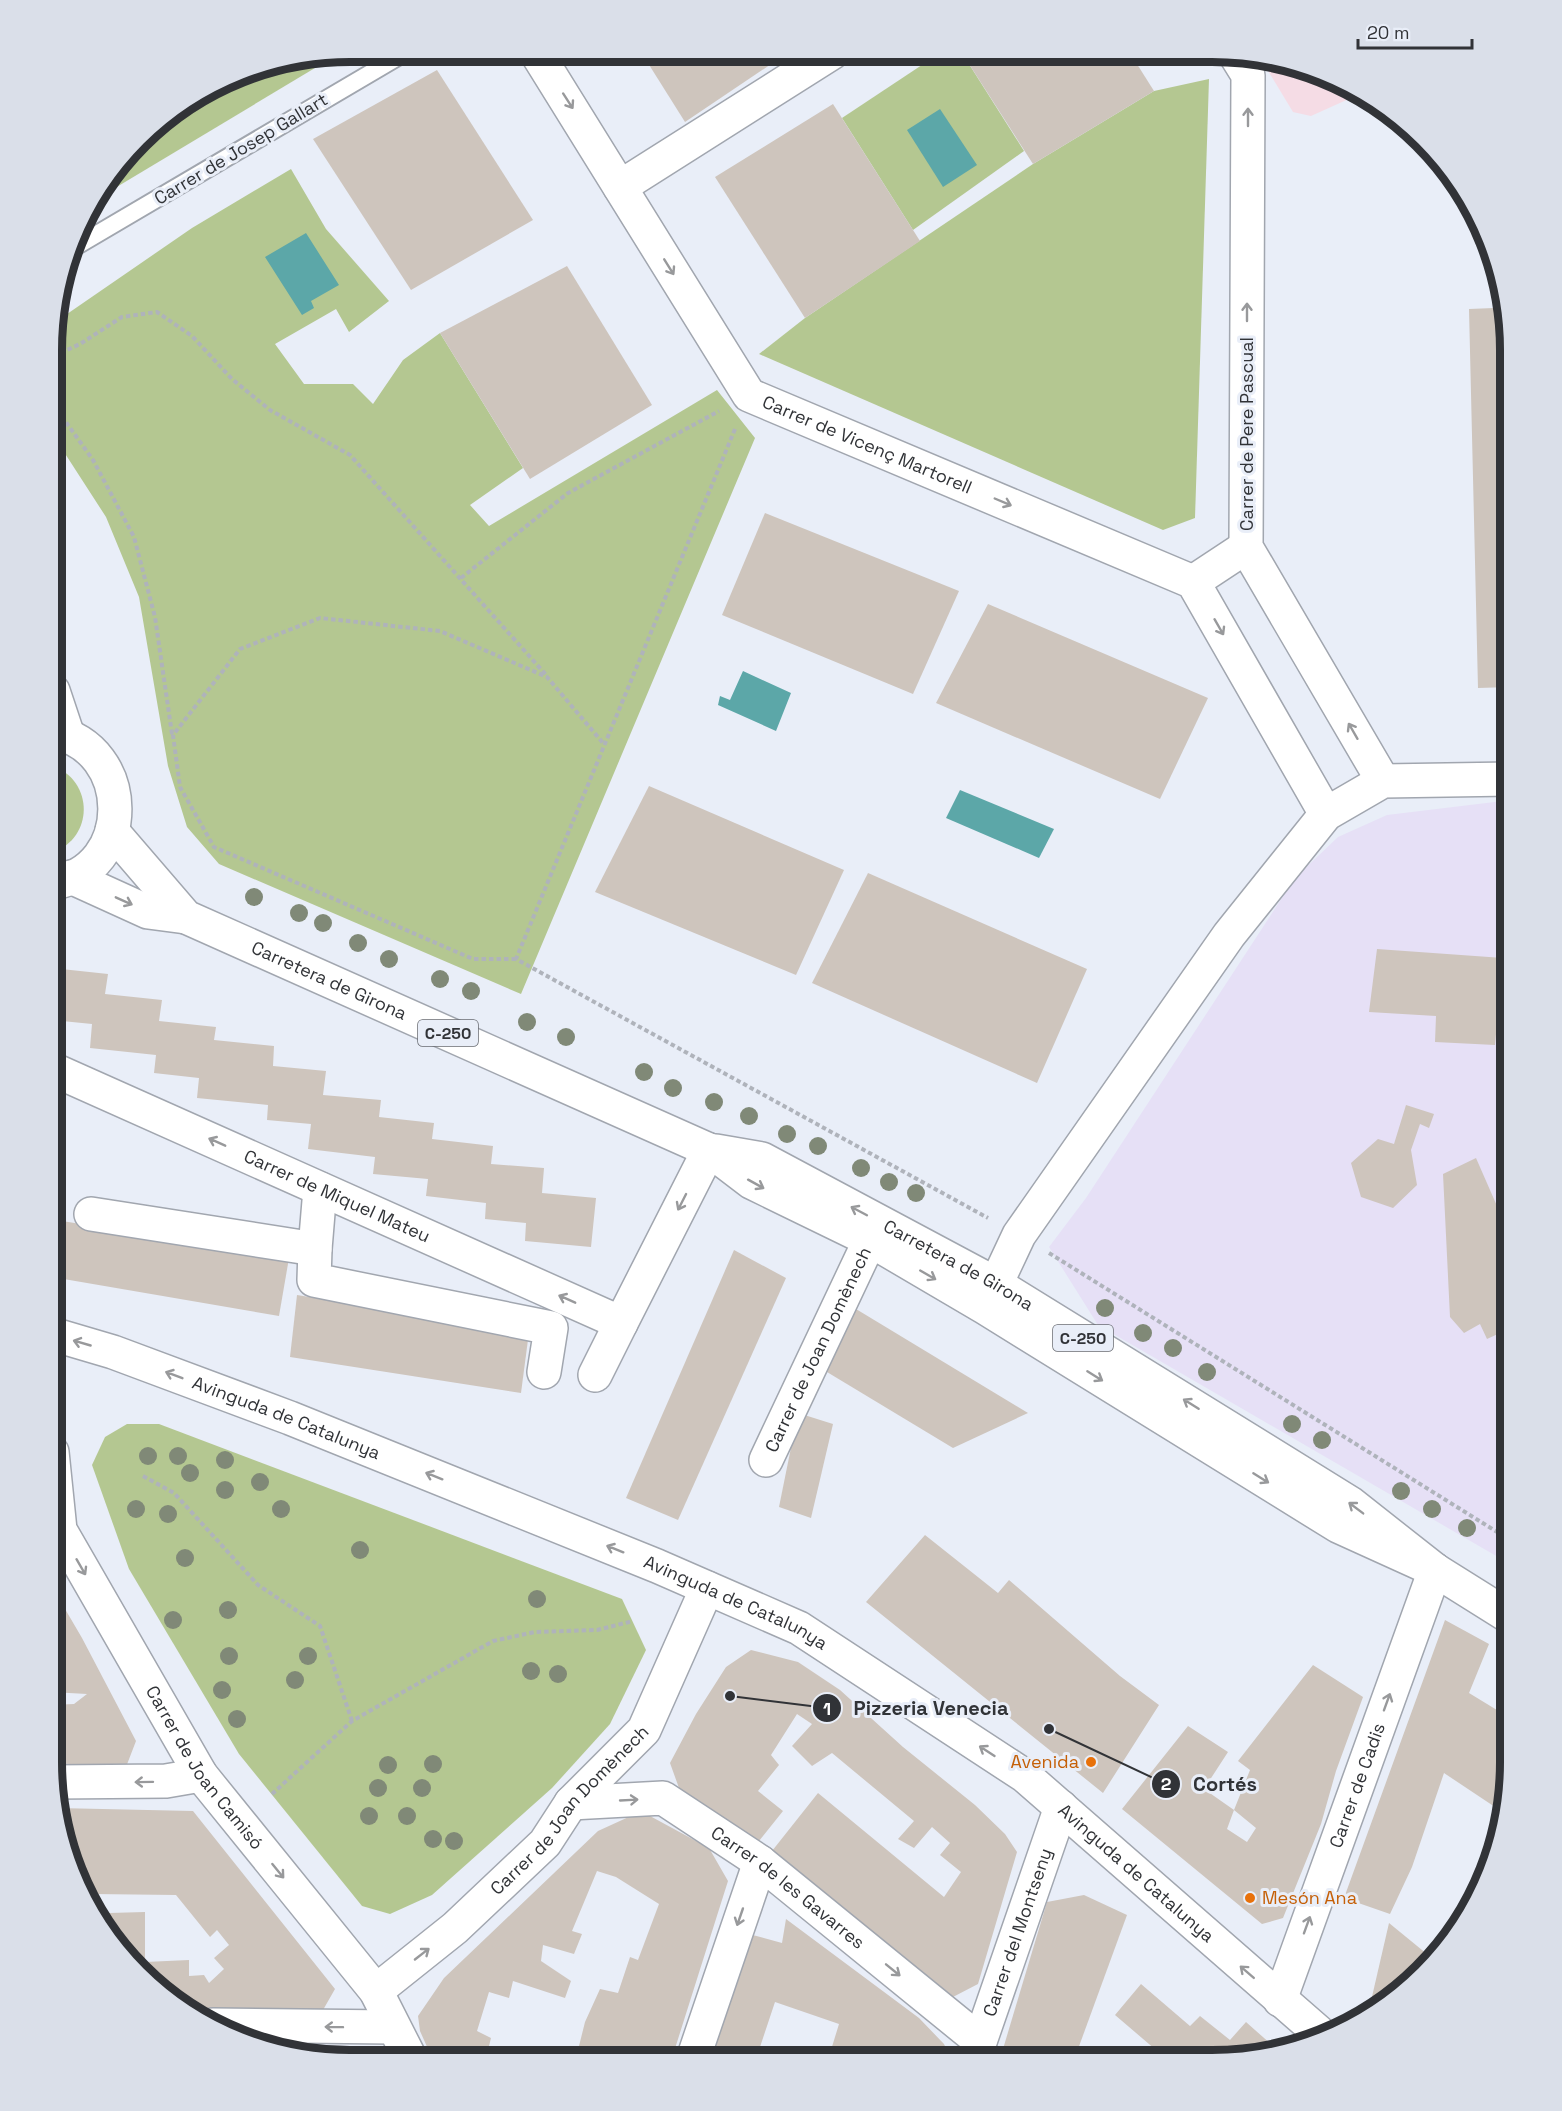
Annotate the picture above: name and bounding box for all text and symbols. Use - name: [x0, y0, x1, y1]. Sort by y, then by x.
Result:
- scale bar: [1358, 12, 1472, 50]
- text: 20 m: [1367, 21, 1410, 44]
- street label: Carrer de Josep Gallart: [150, 88, 332, 209]
- one-way arrow: [562, 92, 574, 109]
- one-way arrow: [1242, 108, 1254, 128]
- one-way arrow: [664, 258, 676, 275]
- one-way arrow: [1241, 303, 1253, 323]
- street label: Carrer de Pere Pascual: [1235, 337, 1258, 531]
- street label: Carrer de Vicenç Martorell: [759, 390, 976, 499]
- one-way arrow: [993, 497, 1011, 508]
- one-way arrow: [1213, 618, 1225, 635]
- one-way arrow: [1347, 723, 1359, 740]
- one-way arrow: [114, 896, 132, 908]
- street label: Carretera de Girona: [248, 936, 411, 1025]
- road number: C-250: [418, 1020, 478, 1046]
- one-way arrow: [208, 1136, 226, 1148]
- street label: Carrer de Miquel Mateu: [240, 1144, 434, 1247]
- one-way arrow: [747, 1178, 764, 1190]
- one-way arrow: [676, 1193, 688, 1211]
- one-way arrow: [851, 1205, 868, 1217]
- street label: Carretera de Girona: [880, 1214, 1038, 1315]
- street label: Carrer de Joan Domènech: [759, 1243, 876, 1456]
- one-way arrow: [919, 1269, 936, 1281]
- one-way arrow: [559, 1293, 577, 1304]
- road number: C-250: [1053, 1325, 1113, 1351]
- one-way arrow: [73, 1337, 92, 1348]
- one-way arrow: [165, 1369, 184, 1380]
- one-way arrow: [1086, 1370, 1103, 1382]
- street label: Avinguda de Catalunya: [189, 1371, 384, 1464]
- one-way arrow: [1183, 1398, 1200, 1410]
- one-way arrow: [425, 1470, 444, 1481]
- one-way arrow: [1252, 1473, 1269, 1485]
- one-way arrow: [1348, 1502, 1364, 1514]
- one-way arrow: [606, 1543, 625, 1554]
- street label: Avinguda de Catalunya: [641, 1550, 832, 1655]
- one-way arrow: [76, 1558, 88, 1575]
- street label: Carrer de Joan Camisó: [141, 1681, 269, 1854]
- callout: Pizzeria Venecia: [812, 1689, 1021, 1727]
- one-way arrow: [1382, 1693, 1393, 1712]
- text: Pizzeria Venecia: [854, 1695, 1009, 1721]
- text: 1: [823, 1697, 831, 1720]
- street label: Carrer de Joan Domènech: [485, 1720, 653, 1900]
- street label: Carrer de Cadis: [1324, 1720, 1390, 1851]
- one-way arrow: [979, 1745, 996, 1757]
- place label: Avenida: [1011, 1750, 1079, 1773]
- marker: Avenida: [1084, 1755, 1098, 1769]
- callout: Cortés: [1151, 1765, 1268, 1803]
- text: Cortés: [1193, 1771, 1257, 1797]
- text: 2: [1161, 1772, 1172, 1795]
- one-way arrow: [134, 1776, 154, 1787]
- one-way arrow: [619, 1794, 639, 1805]
- street label: Avinguda de Catalunya: [1054, 1798, 1219, 1947]
- street label: Carrer de les Gavarres: [707, 1821, 870, 1954]
- street label: Carrer del Montseny: [978, 1845, 1057, 2019]
- one-way arrow: [272, 1863, 285, 1879]
- place label: Mesón Ana: [1262, 1886, 1357, 1909]
- marker: Mesón Ana: [1243, 1891, 1257, 1905]
- one-way arrow: [733, 1907, 744, 1926]
- one-way arrow: [1302, 1916, 1313, 1935]
- one-way arrow: [414, 1948, 430, 1961]
- one-way arrow: [885, 1963, 901, 1976]
- one-way arrow: [1240, 1965, 1255, 1979]
- one-way arrow: [325, 2021, 345, 2033]

